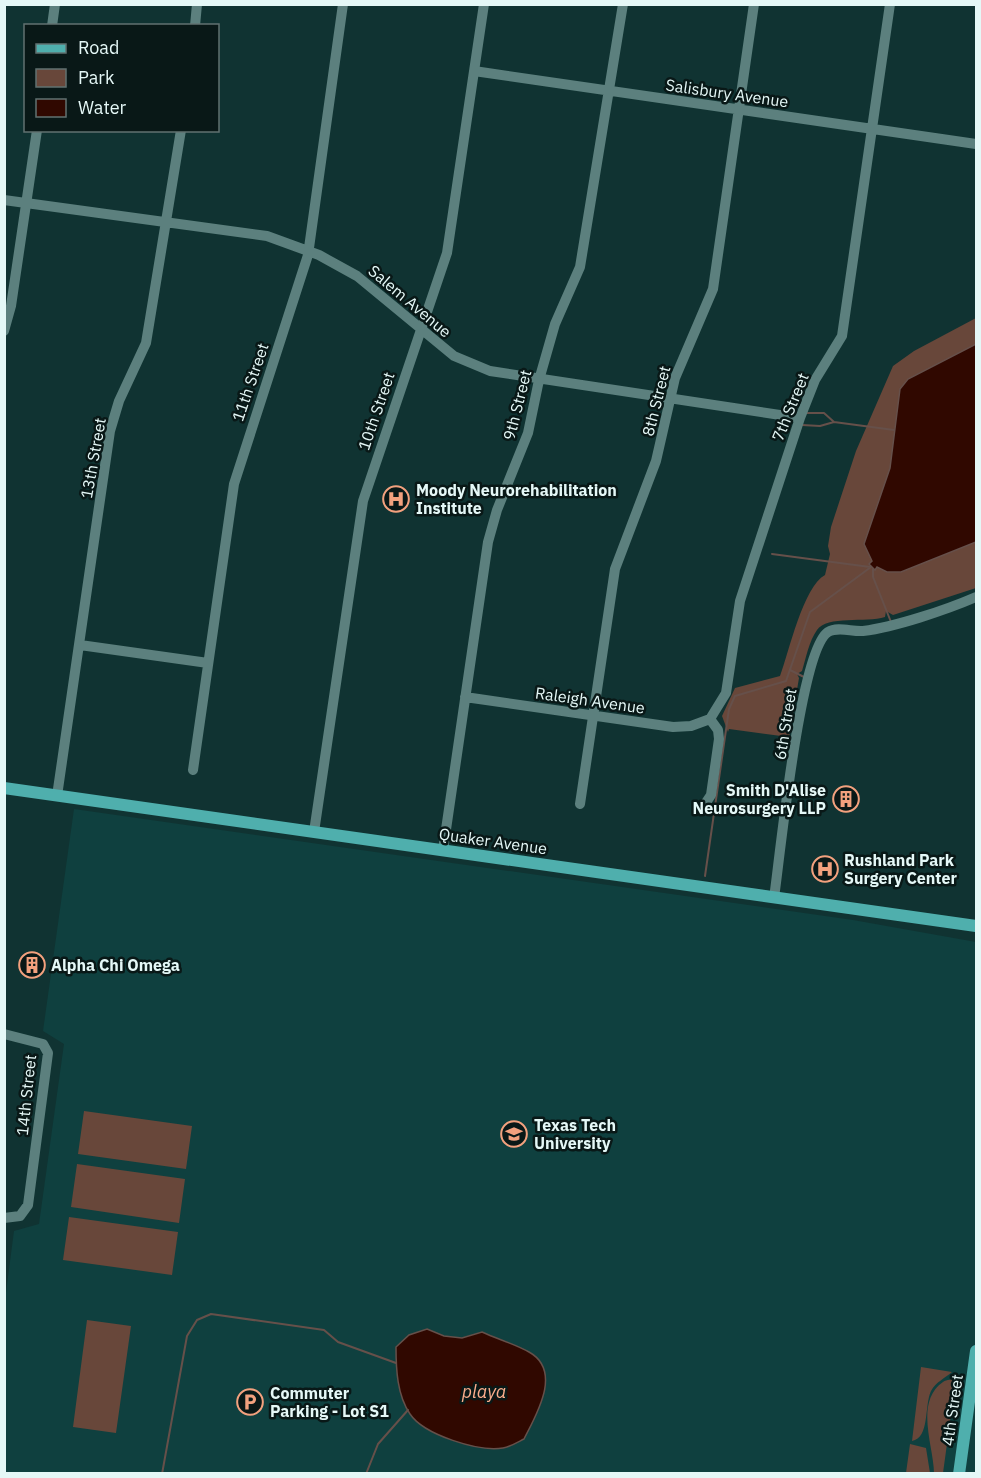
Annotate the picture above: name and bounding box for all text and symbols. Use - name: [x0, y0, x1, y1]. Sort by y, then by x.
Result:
- legend: [24, 24, 219, 132]
- text: Road: [78, 36, 119, 59]
- text: Park: [78, 66, 115, 89]
- street label: Salisbury Avenue: [664, 74, 790, 112]
- text: Water: [78, 96, 127, 119]
- street label: Salem Avenue: [364, 261, 456, 342]
- street label: 11th Street: [227, 340, 273, 424]
- street label: 8th Street: [638, 364, 674, 438]
- street label: 9th Street: [499, 368, 535, 442]
- street label: 10th Street: [353, 369, 399, 453]
- street label: 7th Street: [767, 370, 813, 444]
- street label: 13th Street: [76, 416, 110, 500]
- place label: Moody Neurorehabilitation Institute: [416, 480, 617, 518]
- hospital icon: Moody Neurorehabilitation Institute: [381, 484, 411, 514]
- street label: Raleigh Avenue: [534, 682, 646, 718]
- street label: 6th Street: [769, 687, 801, 761]
- place label: Smith D'Alise Neurosurgery LLP: [693, 780, 826, 818]
- building icon: Smith D'Alise Neurosurgery LLP: [831, 784, 861, 814]
- street label: Quaker Avenue: [438, 824, 549, 859]
- place label: Rushland Park Surgery Center: [844, 850, 957, 888]
- hospital icon: Rushland Park Surgery Center: [810, 854, 840, 884]
- building icon: Alpha Chi Omega: [17, 950, 47, 980]
- place label: Alpha Chi Omega: [51, 955, 180, 975]
- street label: 14th Street: [12, 1053, 40, 1137]
- place label: Texas Tech University: [534, 1115, 616, 1153]
- school or university icon: Texas Tech University: [499, 1119, 529, 1149]
- street label: 4th Street: [937, 1373, 967, 1447]
- water label: playa: [461, 1380, 506, 1403]
- place label: Commuter Parking - Lot S1: [270, 1383, 389, 1421]
- parking icon: Commuter Parking - Lot S1: [235, 1387, 265, 1417]

